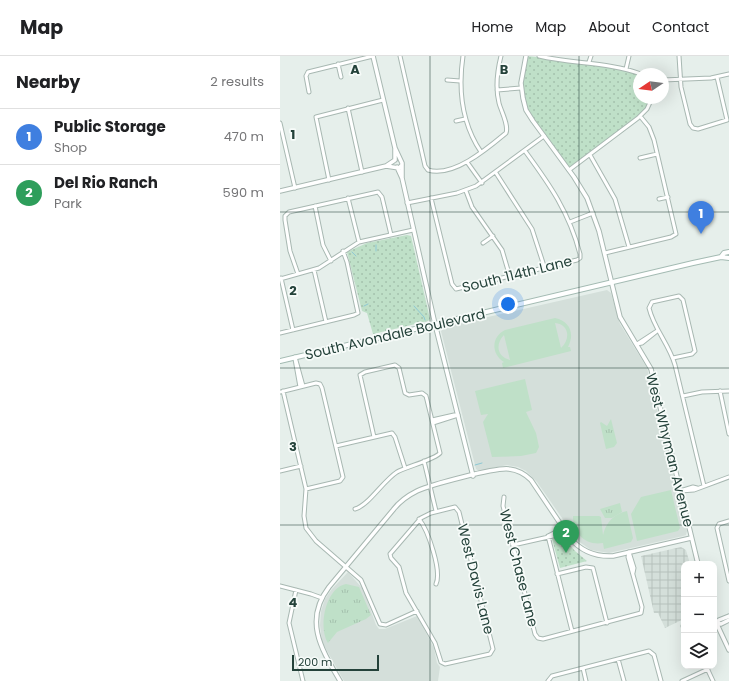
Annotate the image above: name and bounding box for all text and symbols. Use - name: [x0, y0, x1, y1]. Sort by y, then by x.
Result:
- text: Map: [20, 14, 63, 41]
- text: Home: [471, 17, 513, 37]
- text: Map: [535, 17, 566, 37]
- text: About: [588, 17, 630, 37]
- text: Contact: [652, 17, 709, 37]
- text: A: [350, 60, 360, 79]
- text: B: [500, 60, 509, 79]
- north arrow: [633, 68, 669, 104]
- text: Nearby: [16, 70, 80, 94]
- text: 2 results: [210, 72, 264, 91]
- text: Public Storage: [54, 116, 166, 137]
- text: 1: [291, 125, 295, 144]
- text: 1: [27, 127, 31, 146]
- text: 470 m: [224, 127, 264, 146]
- text: Shop: [54, 138, 87, 157]
- text: Del Rio Ranch: [54, 172, 158, 193]
- text: 2: [25, 183, 33, 202]
- text: 590 m: [223, 183, 264, 202]
- text: Park: [54, 194, 82, 213]
- pin: 1: [688, 201, 714, 234]
- street label: South 114th Lane: [460, 251, 574, 297]
- text: 2: [289, 281, 297, 300]
- your location: [498, 294, 518, 314]
- street label: South Avondale Boulevard: [303, 303, 487, 365]
- street label: West Whyman Avenue: [641, 371, 699, 529]
- text: 3: [289, 437, 297, 456]
- street label: West Chase Lane: [495, 507, 543, 629]
- pin: 2: [553, 520, 579, 553]
- street label: West Davis Lane: [453, 522, 499, 637]
- map controls: [681, 561, 717, 669]
- button: +: [681, 561, 717, 597]
- text: 4: [289, 593, 298, 612]
- button: −: [681, 597, 717, 633]
- button: layers: [681, 633, 717, 669]
- scale bar: [292, 653, 379, 672]
- text: 200 m: [298, 654, 332, 670]

